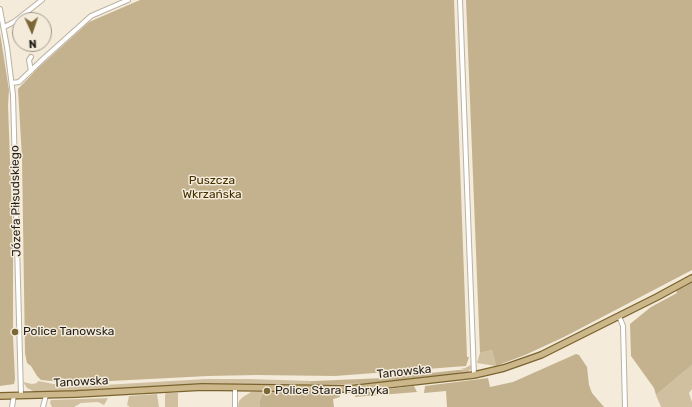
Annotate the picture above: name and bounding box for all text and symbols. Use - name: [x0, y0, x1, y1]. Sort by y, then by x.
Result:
- north arrow: [12, 12, 52, 52]
- text: N: [28, 37, 37, 50]
- street label: Józefa Piłsudskiego: [8, 145, 24, 257]
- park label: Puszcza Wkrzańska: [182, 174, 242, 202]
- place label: Police Tanowska: [23, 325, 114, 339]
- marker: Police Tanowska: [10, 327, 20, 337]
- street label: Tanowska: [376, 362, 432, 382]
- street label: Tanowska: [53, 373, 109, 391]
- place label: Police Stara Fabryka: [275, 384, 389, 398]
- marker: Police Stara Fabryka: [262, 386, 272, 396]

